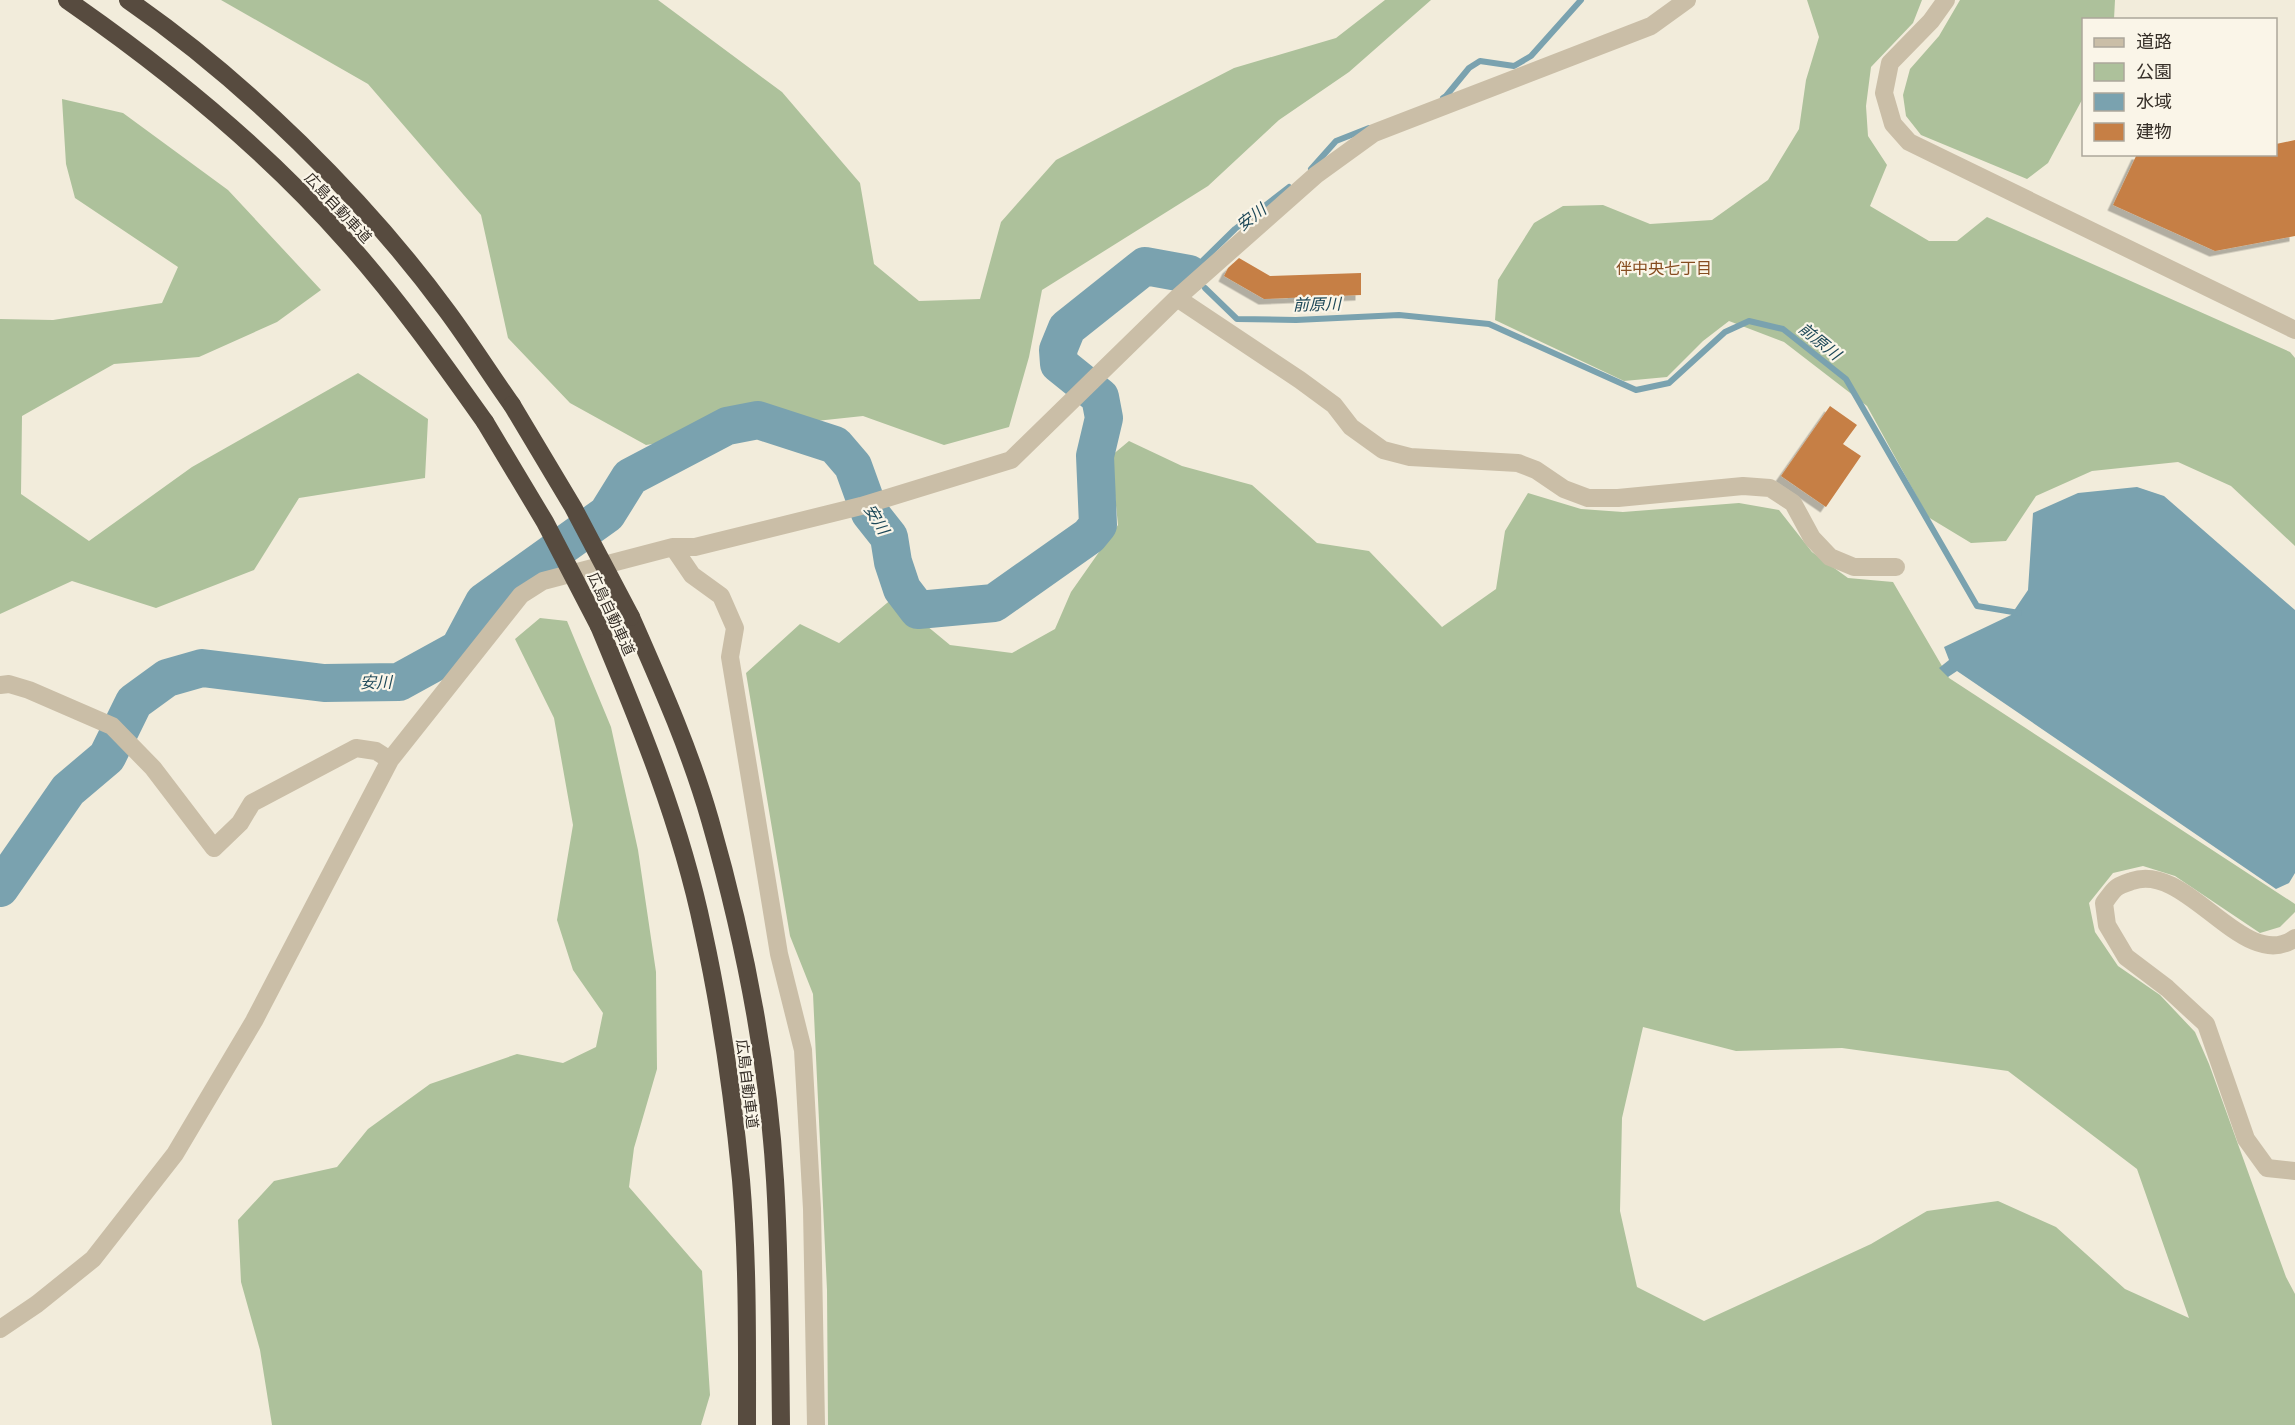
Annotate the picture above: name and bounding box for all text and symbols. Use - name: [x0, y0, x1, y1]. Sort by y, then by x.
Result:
- legend: [2082, 18, 2277, 156]
- text: 道路: [2136, 30, 2172, 53]
- text: 公園: [2136, 60, 2172, 83]
- text: 水域: [2136, 90, 2172, 113]
- text: 建物: [2136, 120, 2172, 143]
- street label: 広島自動車道: [301, 168, 376, 247]
- water label: 安川: [1232, 198, 1271, 235]
- district label: 伴中央七丁目: [1616, 258, 1712, 278]
- water label: 前原川: [1293, 294, 1343, 314]
- water label: 前原川: [1795, 318, 1846, 365]
- water label: 安川: [860, 500, 895, 540]
- street label: 広島自動車道: [584, 569, 639, 659]
- water label: 安川: [360, 672, 394, 692]
- street label: 広島自動車道: [733, 1038, 762, 1130]

